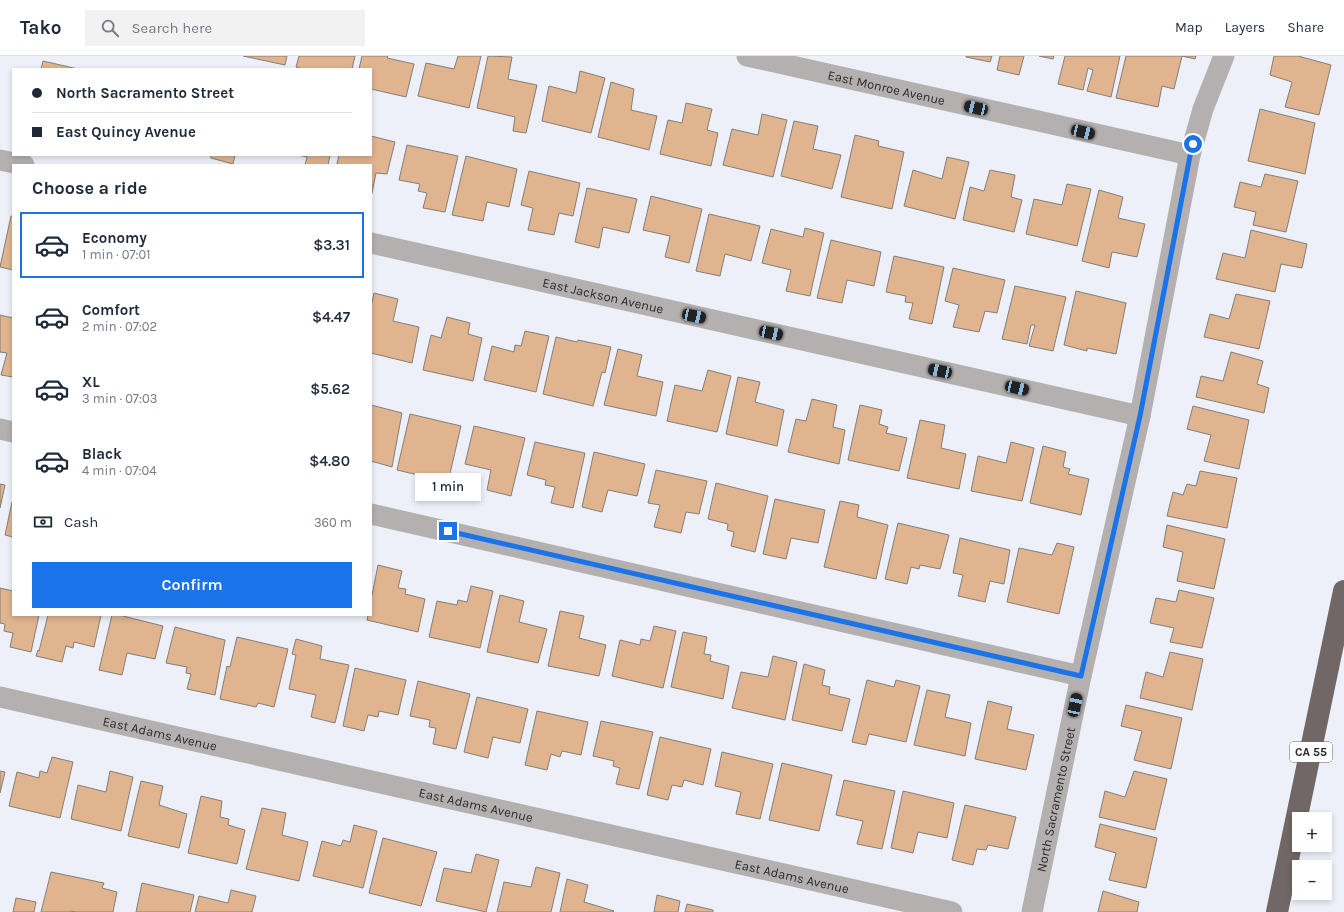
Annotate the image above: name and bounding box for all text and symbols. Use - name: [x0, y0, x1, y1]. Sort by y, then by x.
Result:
- search box: [85, 10, 365, 46]
- text: Tako: [20, 17, 61, 39]
- icon: search: [99, 17, 121, 39]
- text: Search here: [131, 19, 212, 37]
- text: Map: [1175, 19, 1203, 36]
- text: Layers: [1225, 19, 1265, 36]
- text: Share: [1287, 19, 1324, 36]
- street label: East Monroe Avenue: [826, 67, 947, 108]
- text: North Sacramento Street: [56, 84, 234, 102]
- car: [963, 99, 989, 117]
- text: East Quincy Avenue: [56, 123, 196, 141]
- car: [1070, 123, 1096, 141]
- route start: [1184, 135, 1202, 153]
- text: Choose a ride: [32, 177, 147, 199]
- icon: car: [34, 227, 70, 263]
- text: Economy: [82, 229, 147, 247]
- text: $3.31: [313, 236, 350, 254]
- text: 1 min · 07:01: [82, 247, 151, 262]
- street label: East Jackson Avenue: [541, 275, 665, 317]
- icon: car: [34, 299, 70, 335]
- text: Comfort: [82, 301, 140, 319]
- text: $4.47: [312, 308, 350, 326]
- car: [681, 308, 707, 324]
- text: 2 min · 07:02: [82, 319, 157, 334]
- car: [758, 325, 784, 341]
- car: [927, 363, 953, 379]
- icon: car: [34, 371, 70, 407]
- text: XL: [82, 373, 100, 391]
- car: [1004, 379, 1030, 397]
- text: $5.62: [310, 380, 350, 398]
- text: 3 min · 07:03: [82, 391, 157, 406]
- icon: car: [34, 443, 70, 479]
- text: Black: [82, 445, 122, 463]
- text: $4.80: [309, 452, 350, 470]
- text: 4 min · 07:04: [82, 463, 157, 478]
- callout: 1 min: [415, 473, 481, 501]
- text: 1 min: [432, 479, 464, 494]
- icon: cash: [32, 511, 54, 533]
- text: Cash: [64, 513, 98, 531]
- text: 360 m: [314, 515, 352, 530]
- route end: [439, 522, 457, 540]
- button: Confirm: [32, 562, 352, 608]
- car: [1067, 692, 1083, 718]
- street label: East Adams Avenue: [101, 713, 219, 754]
- street label: North Sacramento Street: [1034, 726, 1078, 873]
- road number: CA 55: [1290, 742, 1332, 762]
- street label: East Adams Avenue: [417, 785, 535, 825]
- map controls: [1292, 812, 1332, 900]
- button: +: [1292, 812, 1332, 852]
- street label: East Adams Avenue: [733, 856, 851, 897]
- button: −: [1292, 860, 1332, 900]

